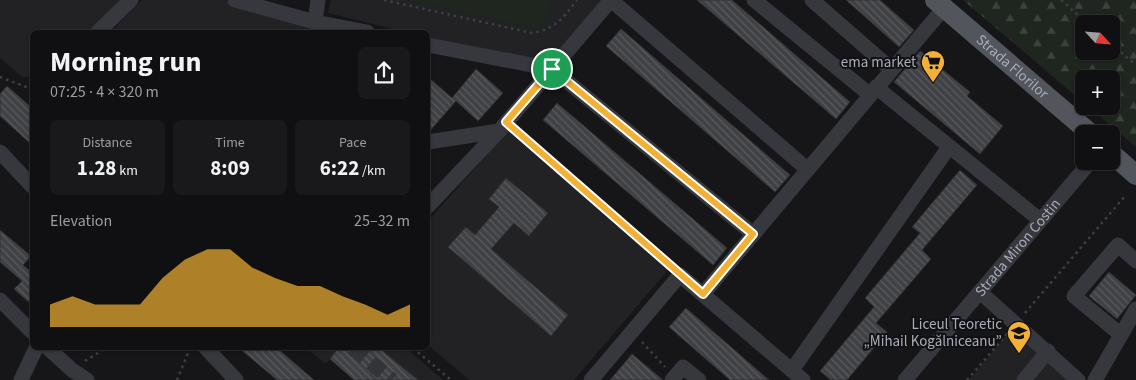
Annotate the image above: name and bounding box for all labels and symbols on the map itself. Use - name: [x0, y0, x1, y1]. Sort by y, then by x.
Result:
- north arrow: [1075, 15, 1120, 60]
- street label: Strada Florilor: [972, 29, 1054, 104]
- pin: [531, 48, 573, 90]
- supermarket icon: ema market: [920, 49, 946, 83]
- place label: ema market: [841, 52, 916, 73]
- street label: Strada Miron Costin: [970, 194, 1065, 301]
- place label: Liceul Teoretic „Mihail Kogălniceanu”: [863, 314, 1002, 352]
- school or university icon: Liceul Teoretic „Mihail Kogălniceanu”: [1006, 320, 1032, 354]

